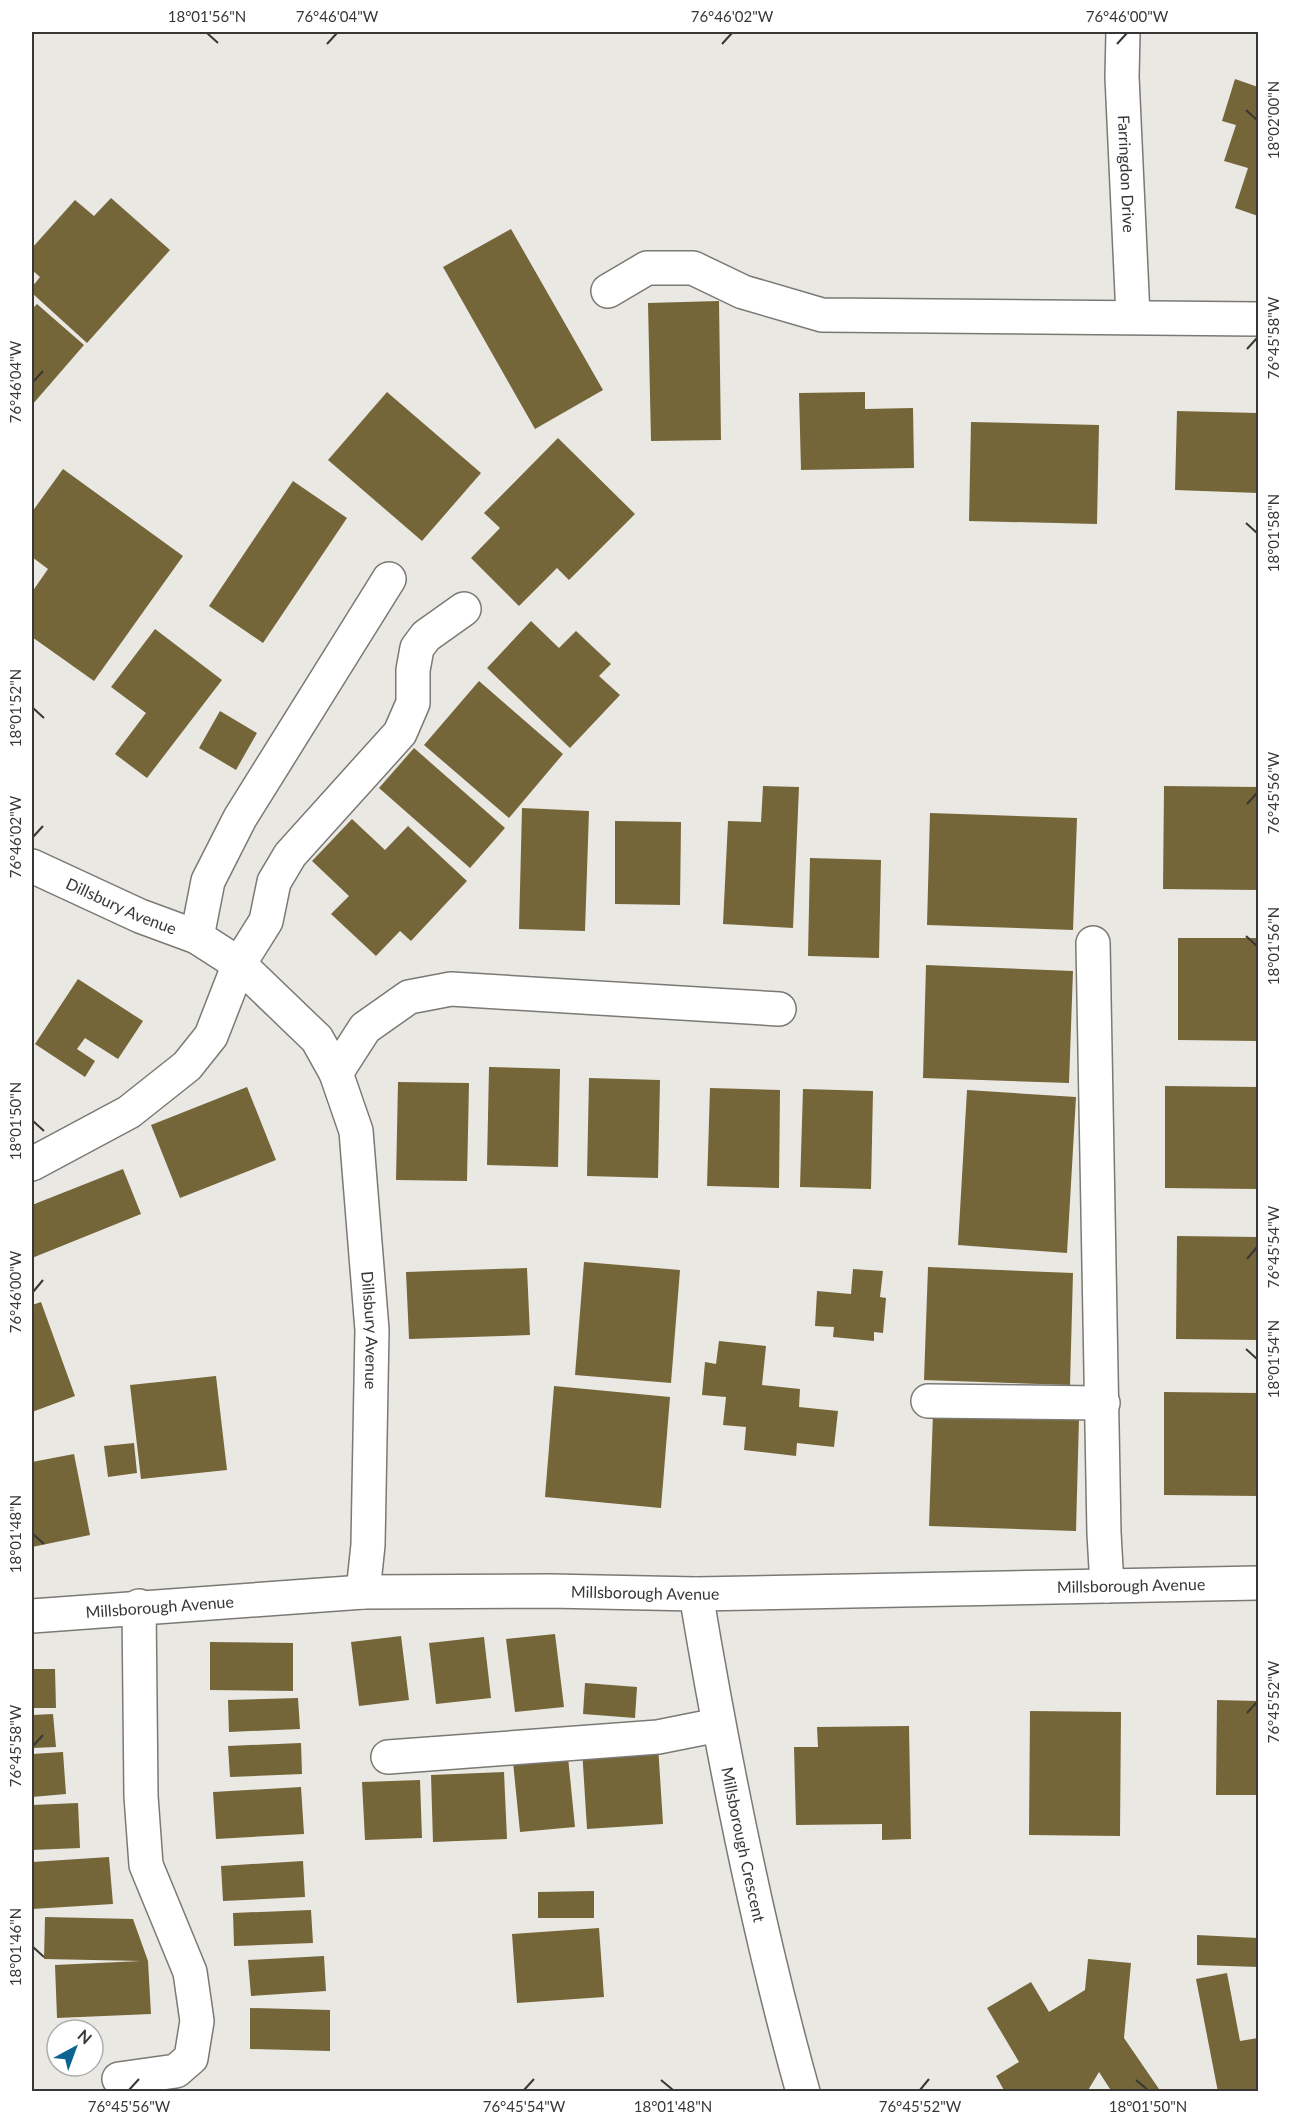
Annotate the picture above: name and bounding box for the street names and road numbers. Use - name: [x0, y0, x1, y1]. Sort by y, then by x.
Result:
- street label: Farringdon Drive: [1115, 115, 1139, 233]
- street label: Dillsbury Avenue: [63, 873, 179, 938]
- street label: Dillsbury Avenue: [358, 1270, 382, 1390]
- street label: Millsborough Avenue: [1057, 1574, 1205, 1596]
- street label: Millsborough Avenue: [571, 1581, 720, 1603]
- street label: Millsborough Avenue: [85, 1591, 234, 1621]
- street label: Millsborough Crescent: [718, 1765, 770, 1924]

